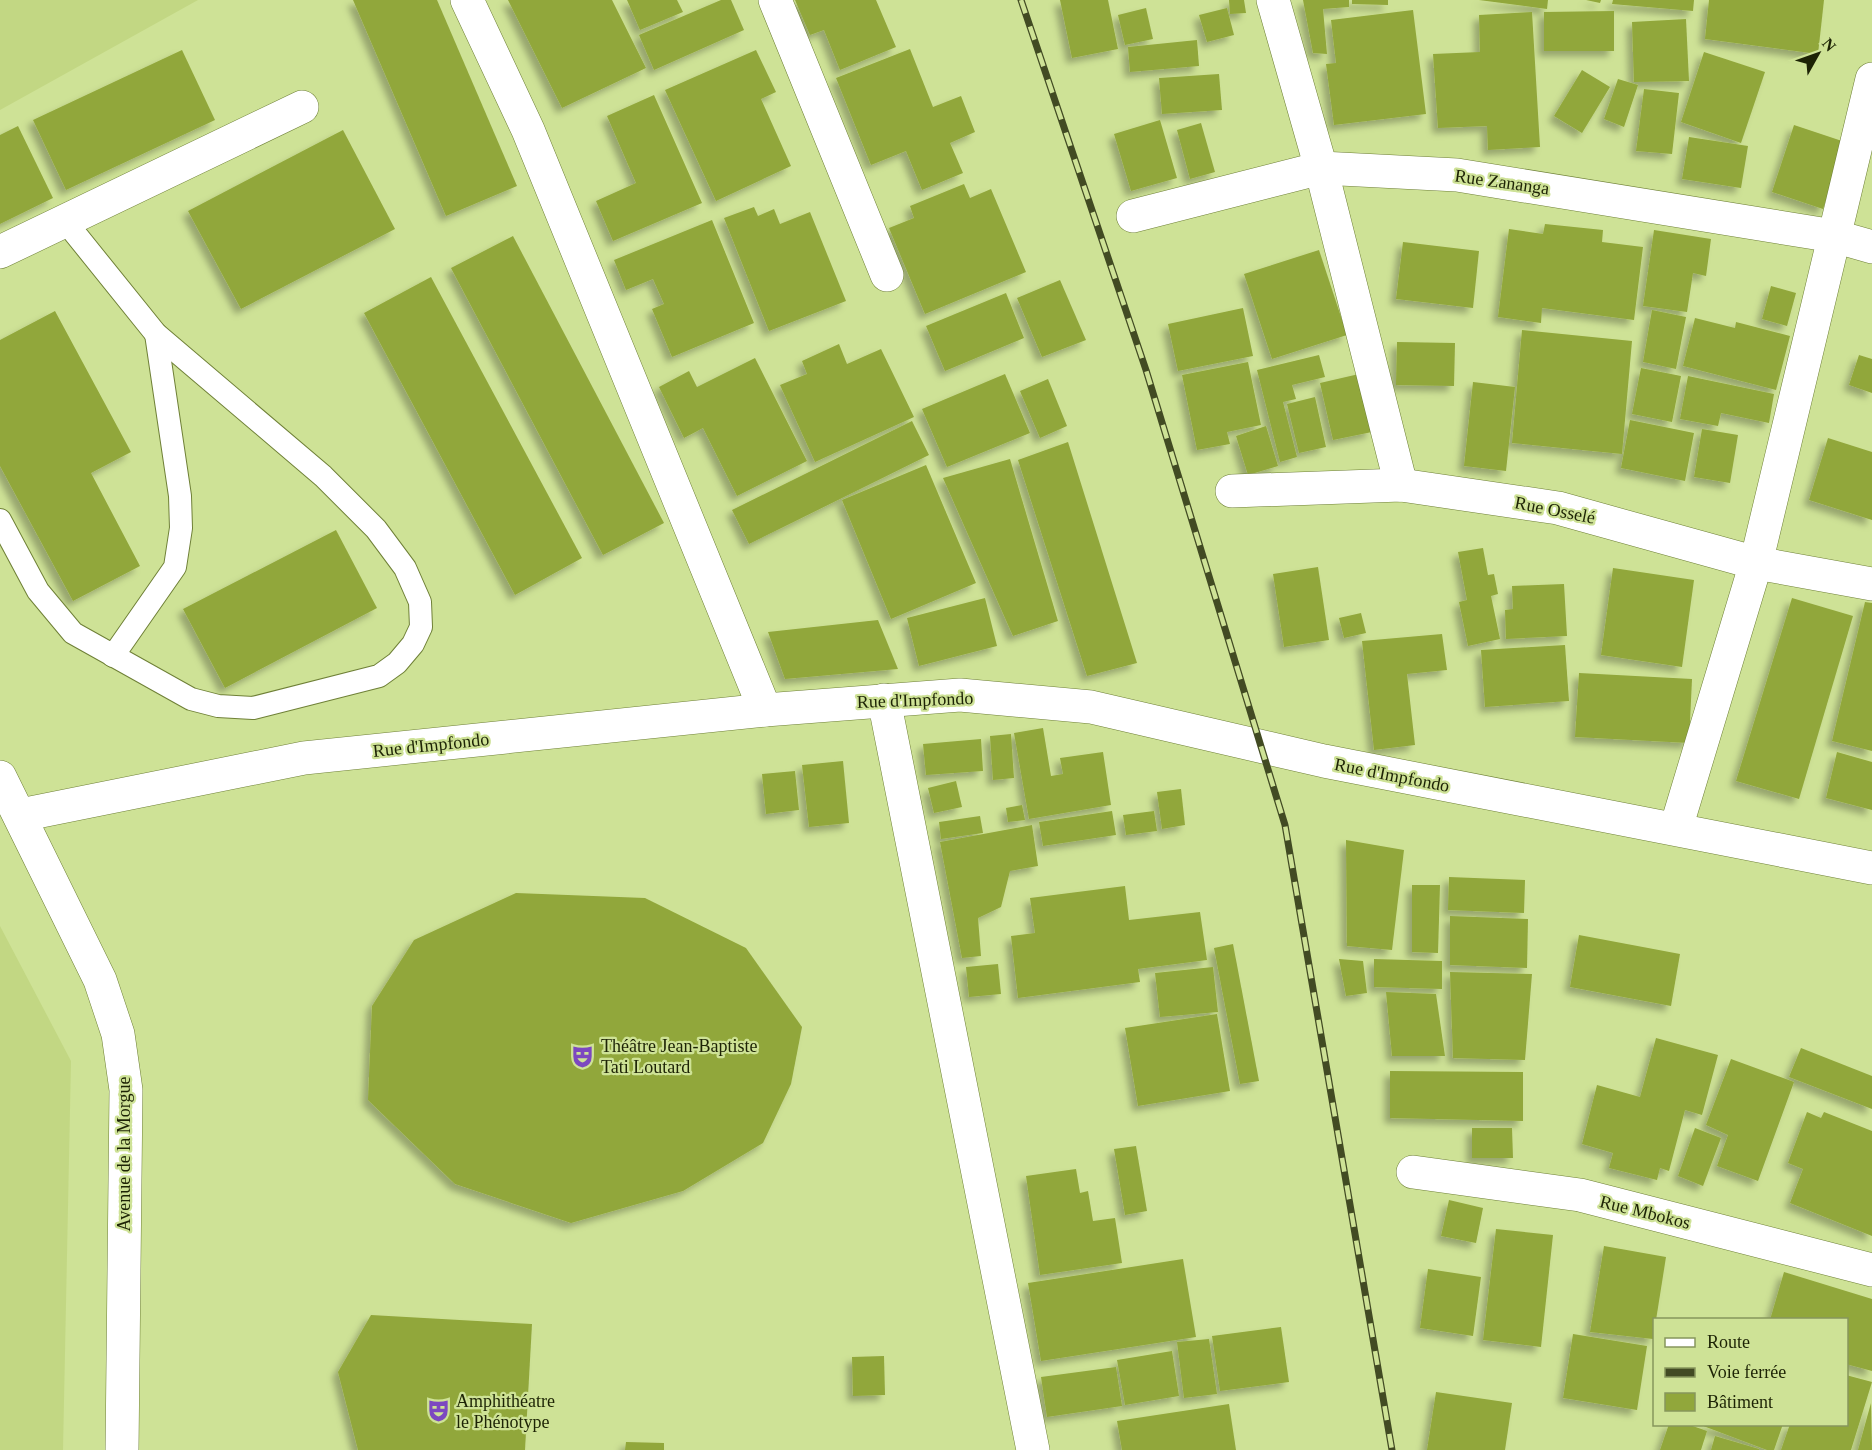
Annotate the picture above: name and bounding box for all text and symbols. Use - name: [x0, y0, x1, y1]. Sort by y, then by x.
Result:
- north arrow: [1788, 24, 1848, 84]
- text: N: [1819, 35, 1840, 55]
- street label: Rue Zananga: [1453, 165, 1551, 199]
- street label: Rue Osselé: [1513, 492, 1597, 528]
- street label: Rue d'Impfondo: [856, 688, 974, 712]
- street label: Rue d'Impfondo: [372, 729, 490, 761]
- street label: Rue d'Impfondo: [1333, 754, 1451, 796]
- place label: Théâtre Jean-Baptiste Tati Loutard: [601, 1036, 757, 1077]
- theatre icon: Théâtre Jean-Baptiste Tati Loutard: [570, 1043, 596, 1069]
- street label: Avenue de la Morgue: [114, 1077, 134, 1231]
- street label: Rue Mbokos: [1598, 1191, 1692, 1233]
- legend: [1653, 1318, 1848, 1426]
- text: Route: [1707, 1332, 1750, 1352]
- text: Voie ferrée: [1707, 1362, 1786, 1382]
- place label: Amphithéatre le Phénotype: [456, 1391, 555, 1432]
- text: Bâtiment: [1707, 1392, 1773, 1412]
- theatre icon: Amphithéatre le Phénotype: [425, 1398, 451, 1424]

